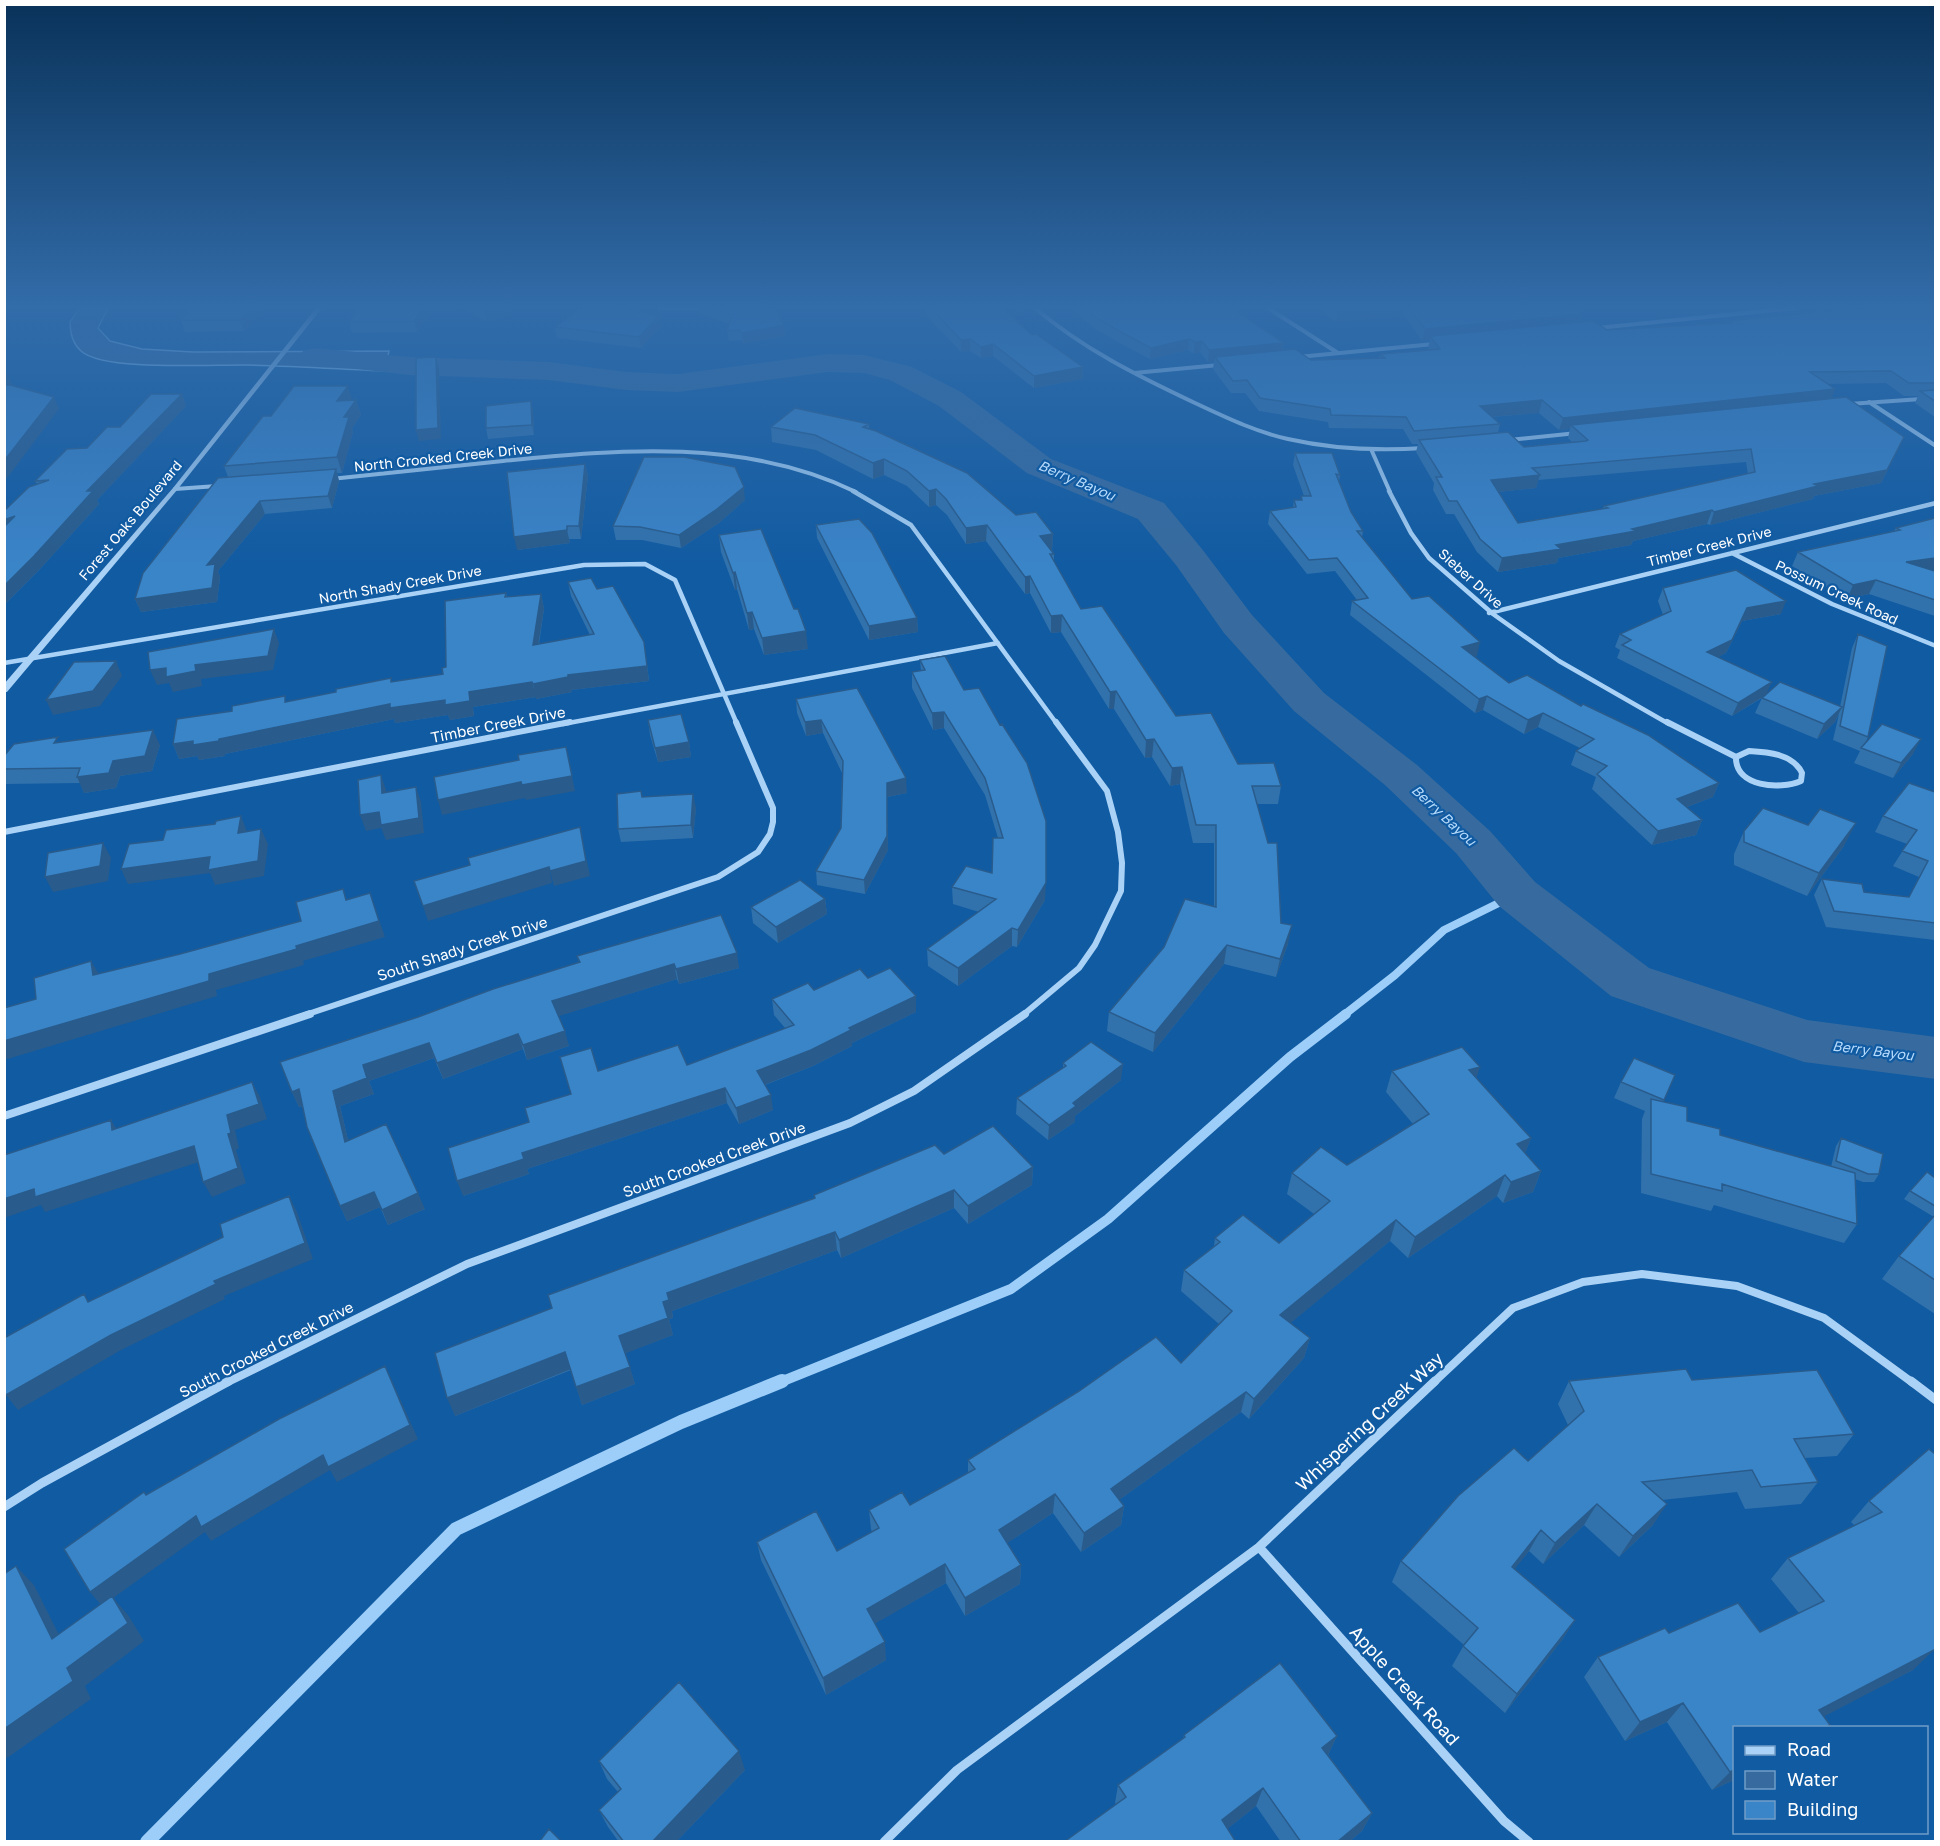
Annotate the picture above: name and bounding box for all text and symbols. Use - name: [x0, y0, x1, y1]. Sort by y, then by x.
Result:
- street label: North Crooked Creek Drive: [353, 439, 533, 475]
- water label: Berry Bayou: [1036, 456, 1119, 504]
- street label: Forest Oaks Boulevard: [75, 457, 185, 583]
- street label: Timber Creek Drive: [1645, 522, 1773, 570]
- street label: Sieber Drive: [1435, 545, 1507, 611]
- street label: Possum Creek Road: [1773, 556, 1901, 628]
- street label: North Shady Creek Drive: [317, 561, 483, 607]
- street label: Timber Creek Drive: [429, 702, 567, 746]
- water label: Berry Bayou: [1408, 781, 1481, 850]
- street label: South Shady Creek Drive: [375, 912, 550, 984]
- water label: Berry Bayou: [1831, 1037, 1916, 1064]
- street label: South Crooked Creek Drive: [620, 1117, 808, 1200]
- street label: South Crooked Creek Drive: [176, 1297, 356, 1401]
- street label: Whispering Creek Way: [1291, 1347, 1447, 1495]
- street label: Apple Creek Road: [1345, 1621, 1465, 1749]
- legend: [1733, 1726, 1928, 1834]
- text: Road: [1787, 1738, 1831, 1760]
- text: Water: [1787, 1768, 1838, 1790]
- text: Building: [1787, 1798, 1858, 1820]

